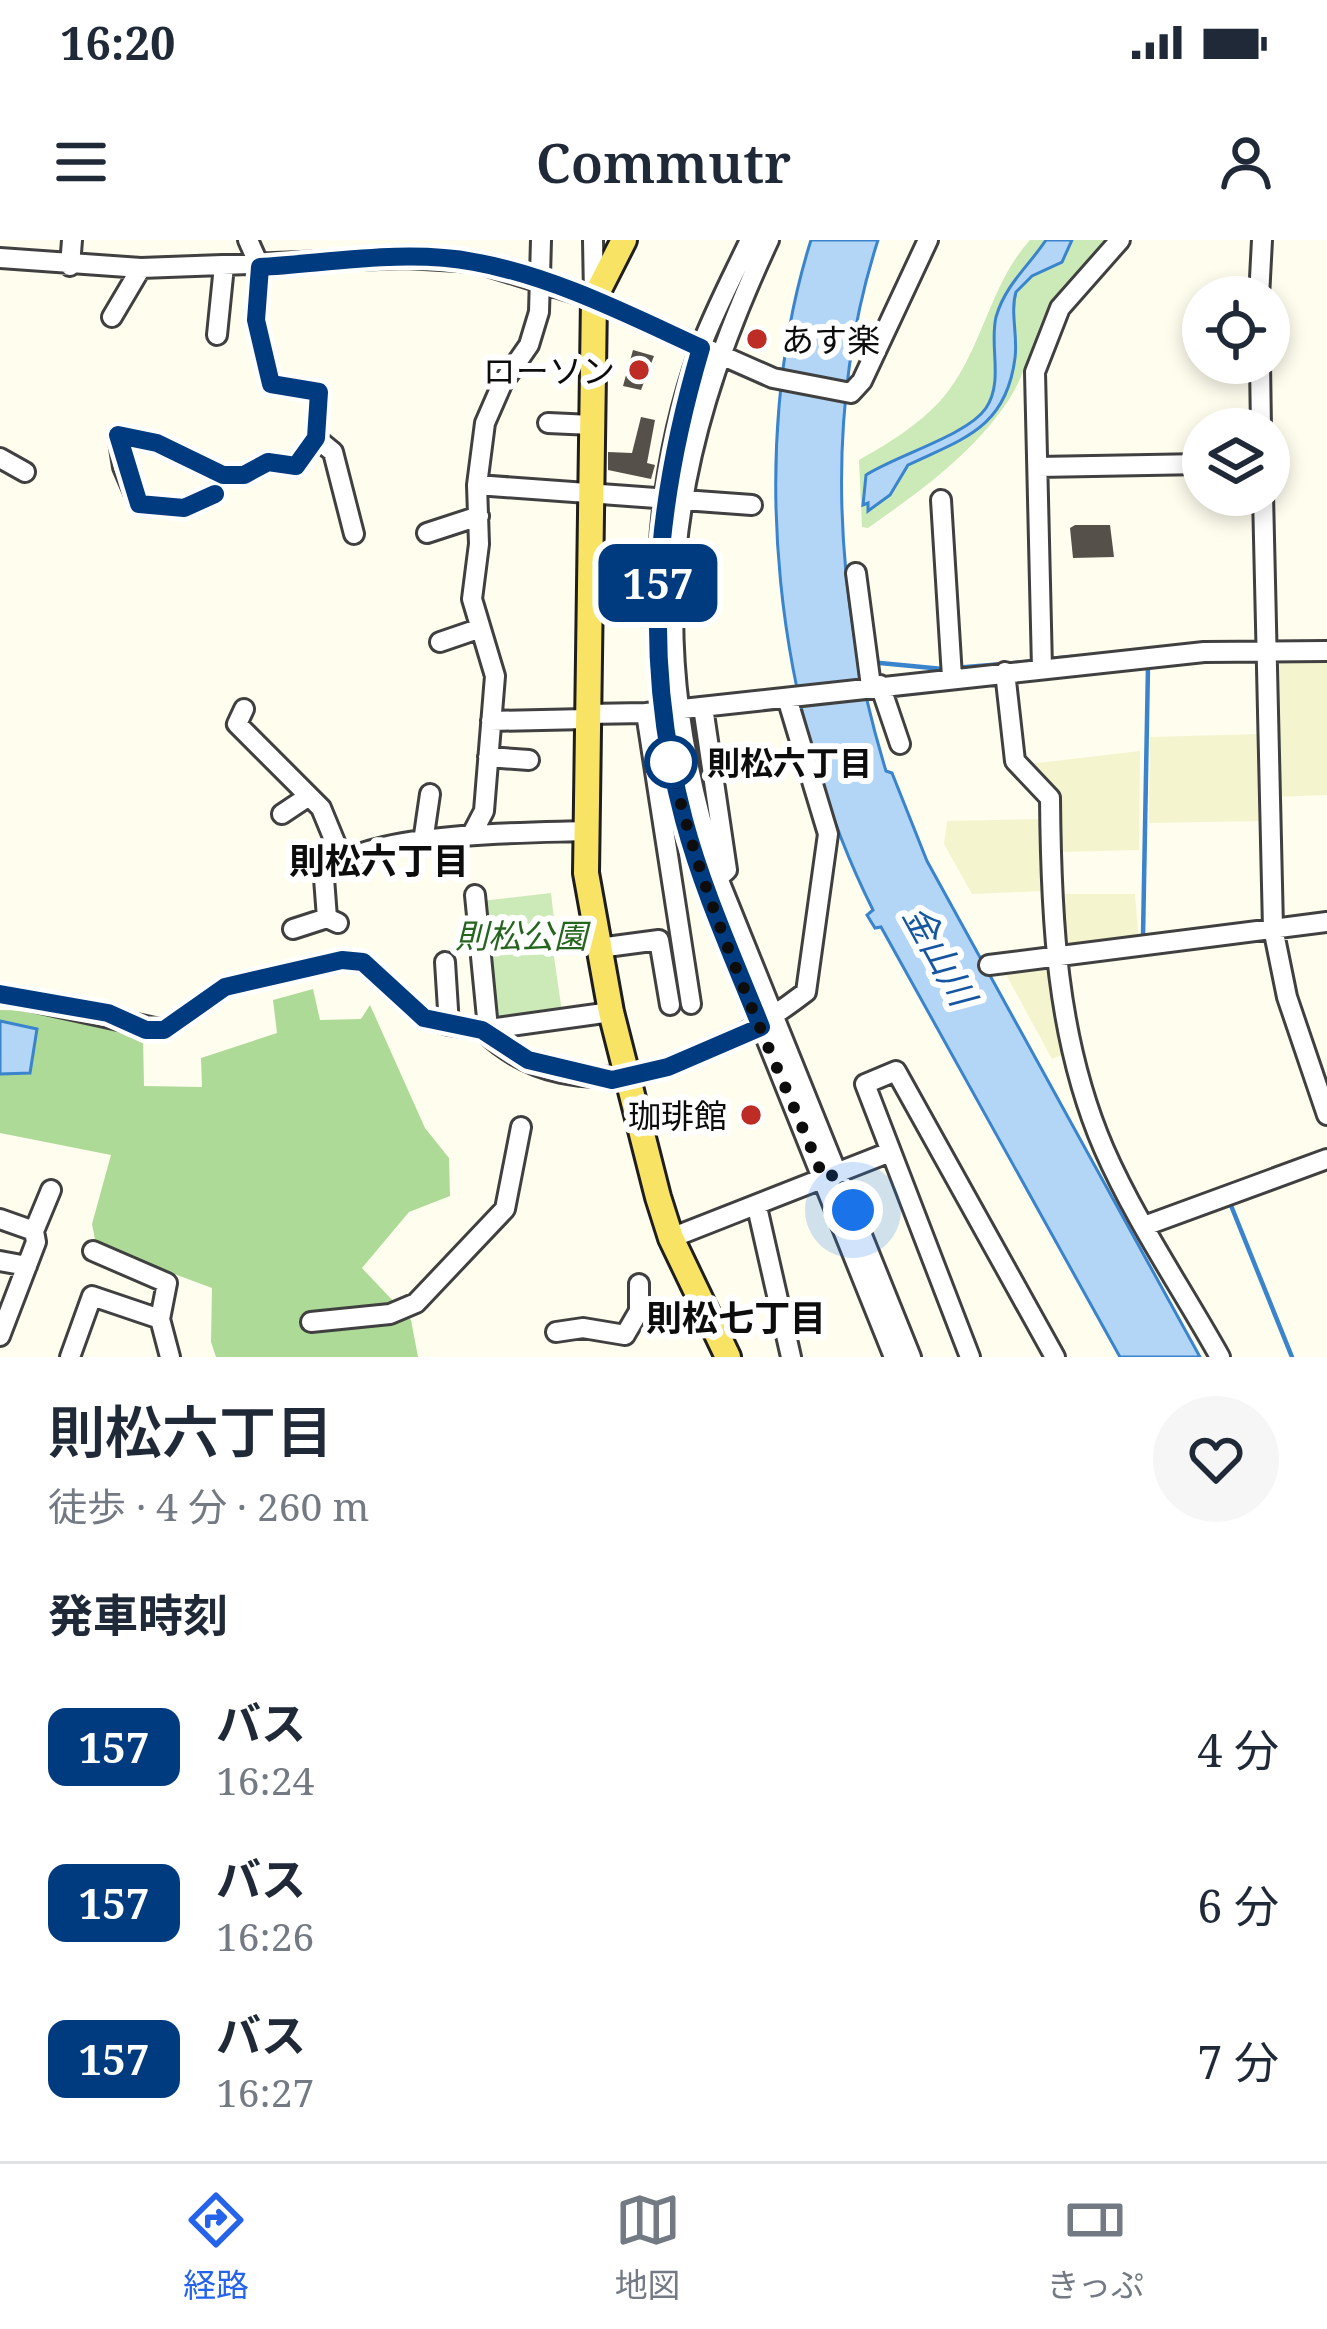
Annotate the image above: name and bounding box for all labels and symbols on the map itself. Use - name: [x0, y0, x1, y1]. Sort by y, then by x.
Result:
- place label: あす楽: [781, 317, 880, 362]
- marker: あす楽: [744, 326, 770, 352]
- place label: ローソン: [483, 348, 615, 393]
- marker: ローソン: [626, 357, 652, 383]
- line badge: 157: [589, 544, 727, 622]
- marker: 則松六丁目: [646, 737, 696, 787]
- place label: 則松六丁目: [707, 740, 872, 785]
- district label: 則松六丁目: [289, 836, 469, 885]
- water label: 金山川: [892, 896, 990, 1018]
- park label: 則松公園: [455, 913, 591, 958]
- place label: 珈琲館: [628, 1093, 727, 1138]
- marker: 珈琲館: [738, 1102, 764, 1128]
- your location: [823, 1180, 883, 1240]
- district label: 則松七丁目: [646, 1293, 826, 1342]

